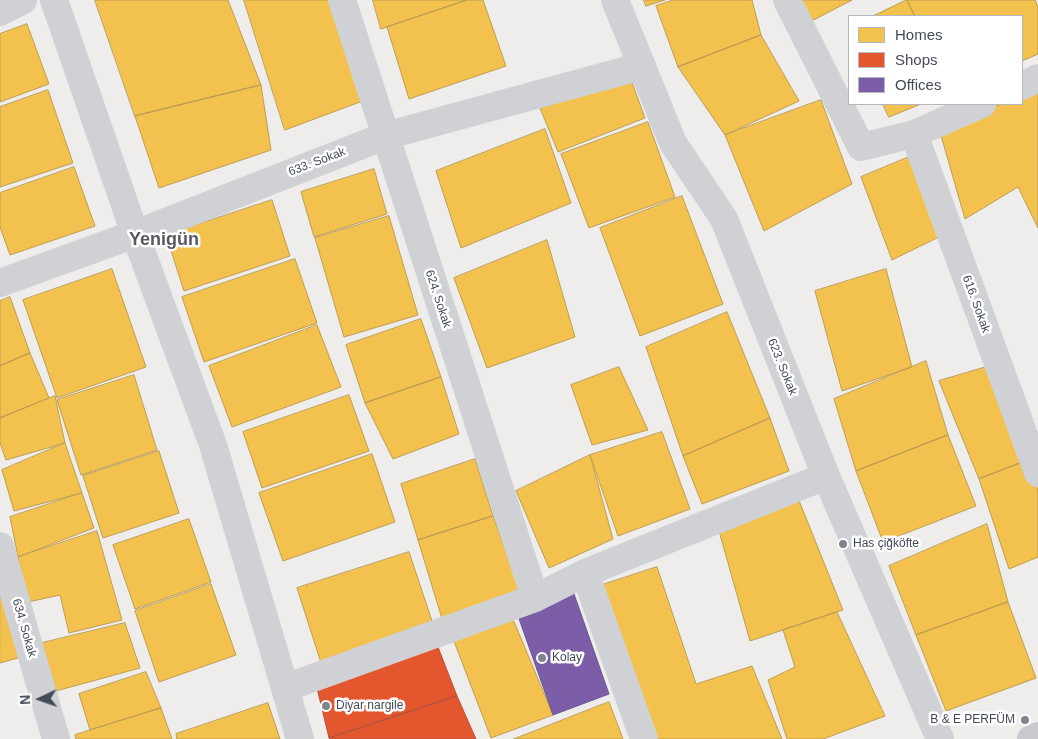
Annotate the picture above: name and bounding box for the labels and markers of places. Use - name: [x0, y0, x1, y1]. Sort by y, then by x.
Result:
- place label: Has çiğköfte: [853, 537, 919, 551]
- marker: Has çiğköfte: [837, 538, 849, 550]
- place label: Kolay: [552, 651, 582, 665]
- marker: Kolay: [536, 652, 548, 664]
- place label: Diyar nargile: [336, 699, 403, 713]
- marker: Diyar nargile: [320, 700, 332, 712]
- place label: B & E PERFÜM: [930, 713, 1015, 727]
- marker: B & E PERFÜM: [1019, 714, 1031, 726]

